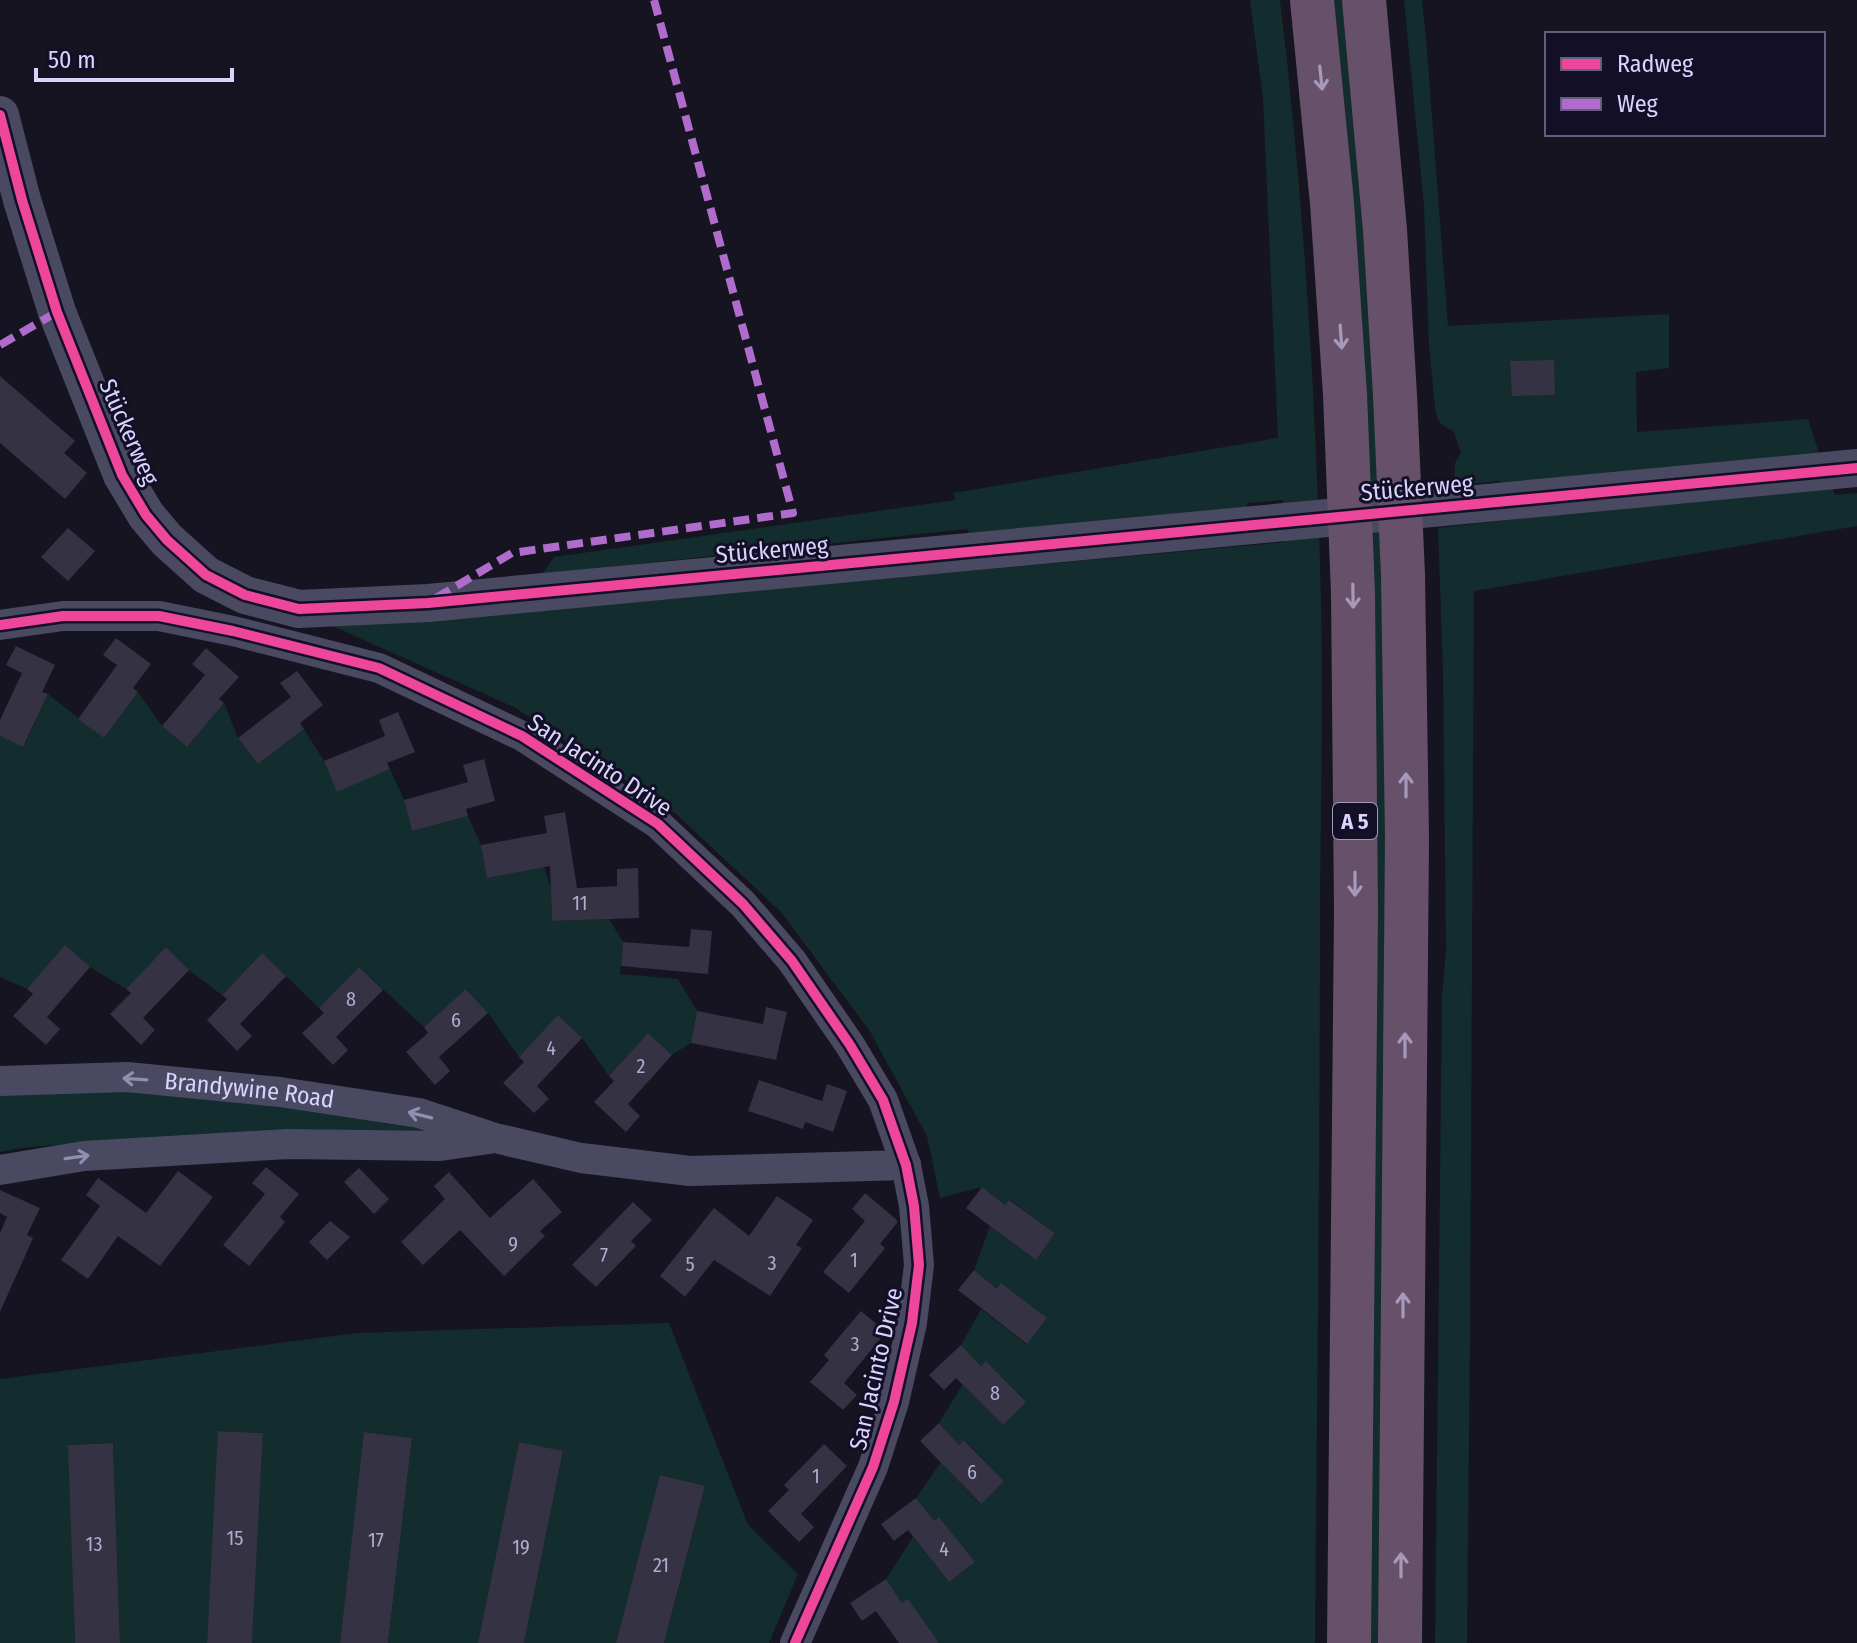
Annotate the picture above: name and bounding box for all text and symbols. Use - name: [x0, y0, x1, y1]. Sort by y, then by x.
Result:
- scale bar: [36, 32, 232, 82]
- legend: [1545, 32, 1825, 136]
- text: 50 m: [48, 46, 96, 74]
- text: Radweg: [1617, 50, 1694, 78]
- one-way arrow: [1314, 64, 1329, 90]
- text: Weg: [1617, 90, 1659, 118]
- one-way arrow: [1334, 323, 1349, 350]
- street label: Stückerweg: [93, 375, 165, 490]
- street label: Stückerweg: [1360, 469, 1475, 507]
- street label: Stückerweg: [715, 531, 830, 569]
- one-way arrow: [1345, 582, 1361, 609]
- street label: San Jacinto Drive: [523, 708, 677, 822]
- one-way arrow: [1398, 772, 1414, 799]
- road number: A 5: [1333, 803, 1377, 839]
- one-way arrow: [1347, 870, 1363, 897]
- house number: 11: [572, 891, 588, 915]
- house number: 8: [346, 987, 356, 1011]
- house number: 6: [451, 1008, 461, 1032]
- one-way arrow: [1397, 1032, 1413, 1059]
- house number: 4: [546, 1036, 556, 1060]
- house number: 2: [637, 1054, 646, 1078]
- street label: Brandywine Road: [163, 1067, 336, 1114]
- one-way arrow: [122, 1071, 149, 1086]
- one-way arrow: [408, 1107, 434, 1122]
- one-way arrow: [64, 1149, 89, 1164]
- house number: 9: [508, 1232, 518, 1256]
- house number: 7: [600, 1243, 608, 1267]
- house number: 1: [850, 1248, 858, 1272]
- house number: 3: [767, 1251, 777, 1275]
- house number: 5: [685, 1252, 695, 1276]
- street label: San Jacinto Drive: [844, 1285, 908, 1453]
- one-way arrow: [1395, 1292, 1411, 1319]
- house number: 3: [850, 1332, 860, 1356]
- house number: 8: [990, 1381, 1000, 1405]
- house number: 6: [967, 1460, 977, 1484]
- house number: 1: [812, 1464, 820, 1488]
- house number: 15: [227, 1526, 243, 1550]
- house number: 17: [368, 1528, 384, 1552]
- house number: 13: [86, 1532, 102, 1556]
- house number: 19: [512, 1535, 530, 1559]
- house number: 4: [939, 1537, 949, 1561]
- one-way arrow: [1393, 1552, 1409, 1579]
- house number: 21: [653, 1553, 669, 1577]

